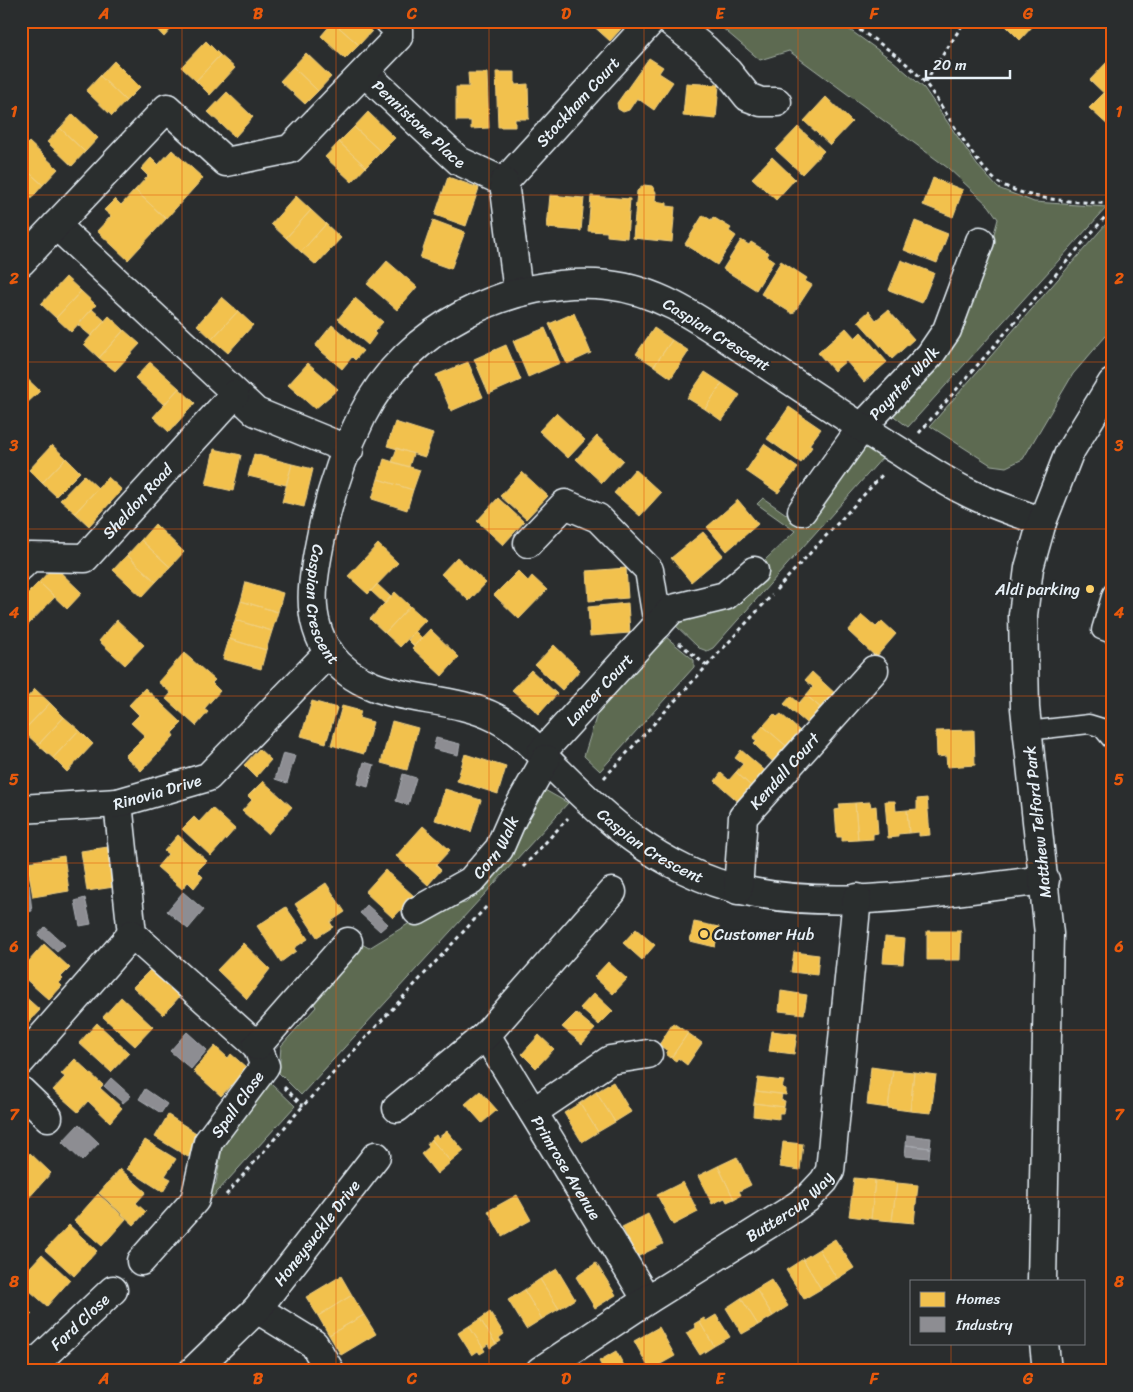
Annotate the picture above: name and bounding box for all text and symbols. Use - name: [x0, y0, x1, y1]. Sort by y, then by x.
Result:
- text: A: [98, 0, 109, 28]
- text: B: [253, 0, 264, 28]
- text: C: [406, 0, 418, 28]
- text: D: [561, 0, 571, 28]
- text: E: [716, 0, 726, 28]
- text: F: [869, 0, 880, 28]
- text: G: [1022, 0, 1034, 28]
- scale bar: [926, 48, 1009, 80]
- street label: Stockham Court: [529, 50, 627, 154]
- text: 20 m: [933, 52, 967, 78]
- street label: Pennistone Place: [365, 72, 470, 177]
- text: 1: [11, 97, 18, 126]
- text: 1: [1116, 97, 1123, 126]
- text: 2: [8, 264, 19, 293]
- text: 2: [1113, 264, 1124, 293]
- street label: Caspian Crescent: [657, 290, 777, 379]
- street label: Paynter Walk: [861, 340, 947, 427]
- text: 3: [9, 431, 19, 460]
- text: 3: [1114, 431, 1124, 460]
- street label: Sheldon Road: [95, 455, 181, 546]
- street label: Caspian Crescent: [298, 542, 347, 672]
- place label: Aldi parking: [994, 575, 1080, 604]
- marker: Aldi parking: [1084, 583, 1096, 595]
- text: 4: [8, 598, 19, 627]
- text: 4: [1113, 598, 1124, 627]
- street label: Lancer Court: [558, 646, 641, 733]
- street label: Kendall Court: [742, 725, 828, 817]
- street label: Matthew Telford Park: [1015, 744, 1060, 900]
- text: 5: [9, 765, 19, 794]
- text: 5: [1114, 765, 1124, 794]
- street label: Rinovia Drive: [110, 766, 205, 819]
- street label: Caspian Crescent: [590, 801, 708, 892]
- street label: Corn Walk: [465, 811, 527, 886]
- place label: Customer Hub: [714, 920, 815, 949]
- marker: Customer Hub: [698, 928, 710, 940]
- text: 6: [8, 932, 19, 961]
- text: 6: [1113, 932, 1124, 961]
- street label: Spall Close: [203, 1064, 272, 1144]
- text: 7: [9, 1100, 20, 1129]
- text: 7: [1114, 1100, 1125, 1129]
- street label: Primrose Avenue: [523, 1110, 609, 1226]
- street label: Buttercup Way: [740, 1166, 842, 1250]
- street label: Honeysuckle Drive: [266, 1173, 368, 1293]
- text: 8: [8, 1267, 19, 1296]
- text: 8: [1113, 1267, 1124, 1296]
- legend: [910, 1280, 1086, 1344]
- street label: Ford Close: [43, 1286, 117, 1358]
- text: Homes: [956, 1286, 1000, 1312]
- text: Industry: [955, 1312, 1013, 1338]
- text: A: [98, 1364, 109, 1392]
- text: B: [253, 1364, 264, 1392]
- text: C: [406, 1364, 418, 1392]
- text: D: [561, 1364, 571, 1392]
- text: E: [716, 1364, 726, 1392]
- text: F: [869, 1364, 880, 1392]
- text: G: [1022, 1364, 1034, 1392]

